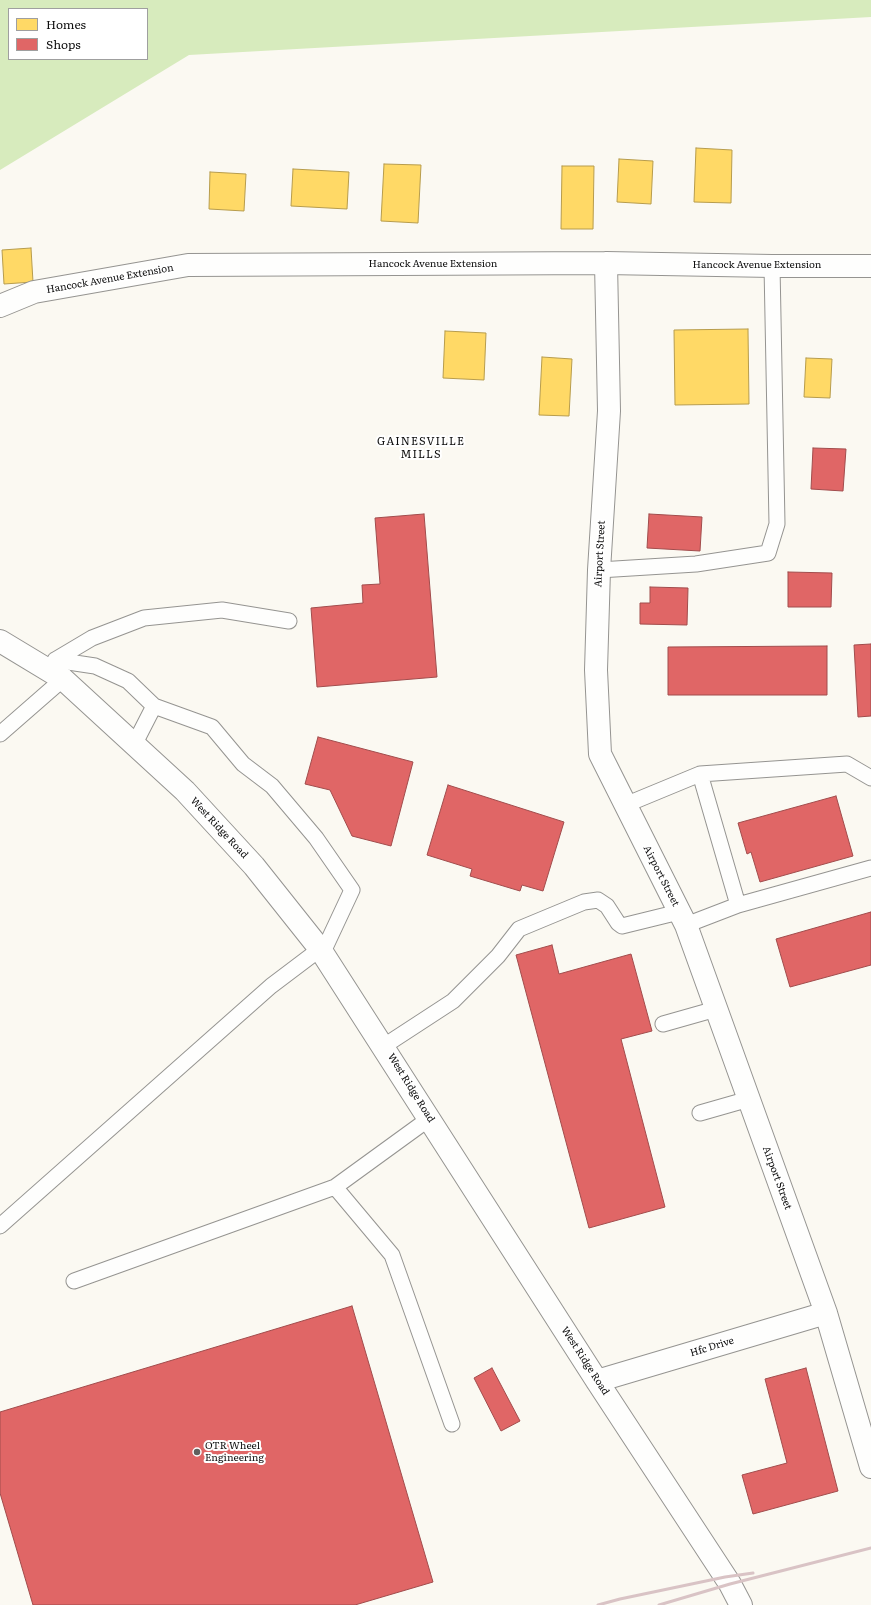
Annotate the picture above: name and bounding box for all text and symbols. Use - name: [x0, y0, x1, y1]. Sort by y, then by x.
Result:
- legend: [8, 8, 148, 60]
- text: Homes: [46, 15, 86, 33]
- text: Shops: [46, 35, 81, 53]
- street label: Hancock Avenue Extension: [369, 258, 497, 270]
- street label: Hancock Avenue Extension: [693, 259, 821, 271]
- street label: Hancock Avenue Extension: [45, 262, 175, 296]
- district label: GAINESVILLE MILLS: [377, 435, 465, 461]
- street label: Airport Street: [592, 520, 608, 588]
- street label: West Ridge Road: [188, 795, 250, 861]
- street label: Airport Street: [641, 844, 681, 908]
- street label: West Ridge Road: [385, 1051, 437, 1125]
- street label: Airport Street: [760, 1145, 794, 1211]
- street label: West Ridge Road: [558, 1325, 612, 1397]
- street label: Hfc Drive: [689, 1335, 735, 1359]
- place label: OTR Wheel Engineering: [205, 1440, 264, 1464]
- marker: OTR Wheel Engineering: [192, 1447, 202, 1457]

